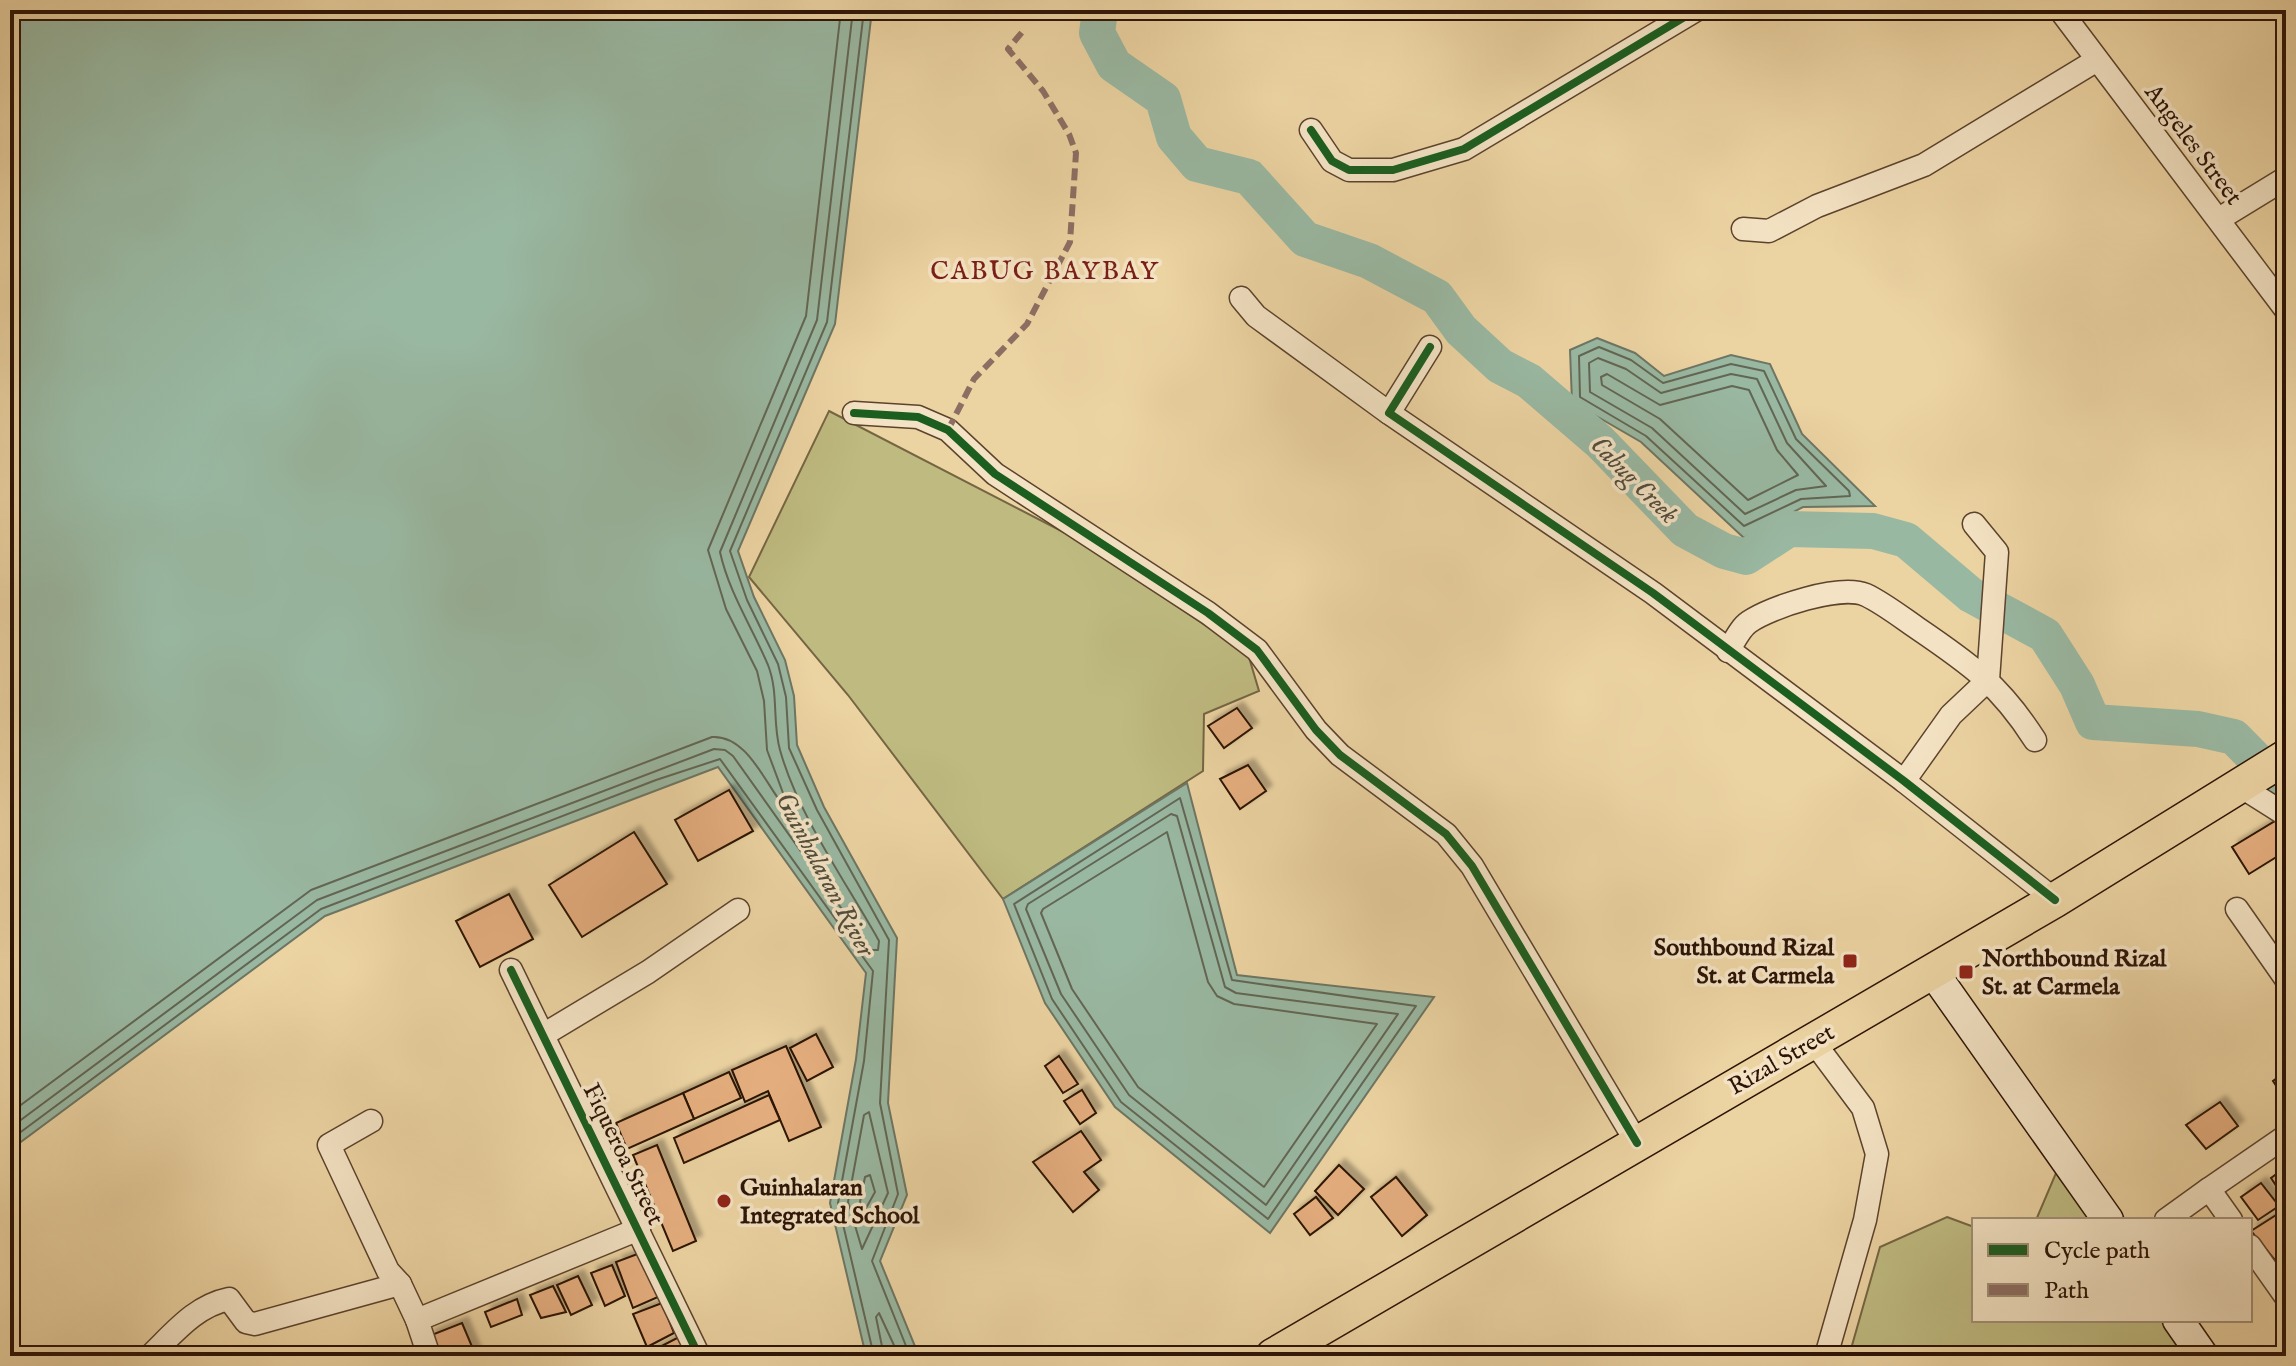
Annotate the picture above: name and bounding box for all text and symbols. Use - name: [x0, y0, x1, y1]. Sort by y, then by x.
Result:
- street label: Angeles Street: [2137, 77, 2248, 212]
- district label: CABUG BAYBAY: [930, 255, 1160, 288]
- water label: Cabug Creek: [1582, 429, 1685, 532]
- water label: Guinhalaran River: [768, 787, 882, 964]
- place label: Southbound Rizal St. at Carmela: [1654, 933, 1835, 992]
- place label: Northbound Rizal St. at Carmela: [1981, 944, 2167, 1003]
- marker: Southbound Rizal St. at Carmela: [1841, 952, 1859, 970]
- marker: Northbound Rizal St. at Carmela: [1957, 963, 1975, 981]
- street label: Rizal Street: [1723, 1018, 1840, 1103]
- street label: Fiqueroa Street: [575, 1079, 670, 1231]
- place label: Guinhalaran Integrated School: [740, 1173, 920, 1232]
- marker: Guinhalaran Integrated School: [715, 1192, 733, 1210]
- legend: [1972, 1218, 2252, 1322]
- text: Cycle path: [2044, 1236, 2150, 1267]
- text: Path: [2044, 1276, 2089, 1307]

